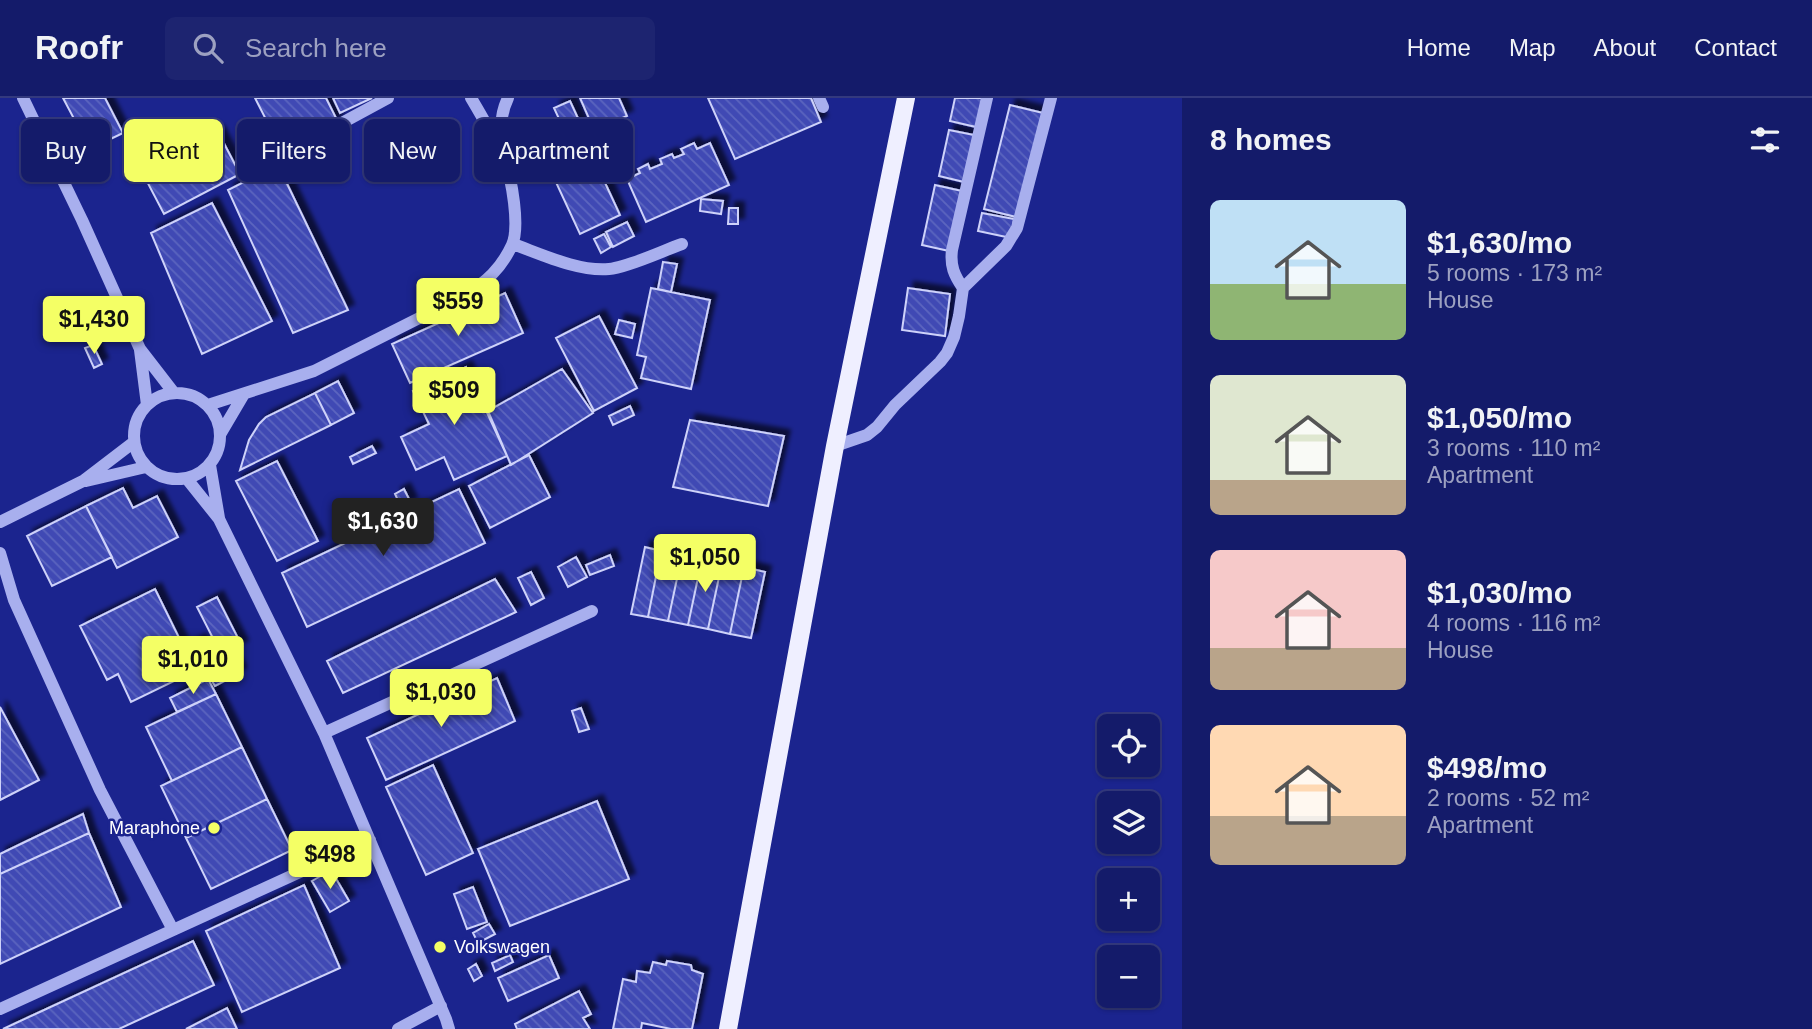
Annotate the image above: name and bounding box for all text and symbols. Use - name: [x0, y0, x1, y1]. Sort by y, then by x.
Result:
- search box: [165, 17, 655, 80]
- text: Roofr: [35, 29, 123, 66]
- icon: search: [189, 29, 227, 67]
- text: Search here: [245, 33, 387, 63]
- text: Home: [1407, 34, 1471, 61]
- text: Map: [1509, 34, 1556, 61]
- text: About: [1594, 34, 1656, 61]
- text: Contact: [1694, 34, 1777, 61]
- chip: Buy: [21, 119, 110, 182]
- chip: Rent: [124, 119, 223, 182]
- chip: Filters: [237, 119, 350, 182]
- chip: New: [364, 119, 460, 182]
- chip: Apartment: [474, 119, 633, 182]
- icon: filters: [1746, 121, 1784, 159]
- text: 8 homes: [1210, 123, 1332, 156]
- text: $1,630/mo: [1427, 226, 1572, 259]
- icon: home: [1266, 228, 1350, 312]
- text: 5 rooms · 173 m²: [1427, 260, 1602, 286]
- pin: $559: [417, 278, 499, 338]
- text: House: [1427, 287, 1493, 313]
- text: $559: [432, 288, 484, 314]
- pin: $1,430: [37, 296, 151, 356]
- text: $1,430: [59, 306, 129, 332]
- pin: $509: [413, 368, 495, 427]
- text: $509: [428, 377, 480, 403]
- text: $1,050/mo: [1427, 401, 1572, 434]
- icon: home: [1266, 403, 1350, 487]
- text: 3 rooms · 110 m²: [1427, 435, 1600, 461]
- text: Apartment: [1427, 462, 1533, 488]
- pin: $1,630: [326, 498, 440, 558]
- text: $1,630: [348, 508, 418, 534]
- pin: $1,050: [648, 534, 762, 594]
- text: $1,050: [670, 544, 740, 570]
- text: $1,030/mo: [1427, 576, 1572, 609]
- icon: home: [1266, 578, 1350, 662]
- text: 4 rooms · 116 m²: [1427, 610, 1600, 636]
- pin: $1,010: [136, 636, 250, 696]
- text: House: [1427, 637, 1493, 663]
- text: $1,010: [158, 646, 228, 672]
- pin: $1,030: [384, 670, 498, 729]
- text: $1,030: [406, 679, 476, 705]
- map controls: [1097, 714, 1160, 1008]
- button: locate: [1097, 714, 1160, 777]
- text: $498/mo: [1427, 751, 1547, 784]
- icon: home: [1266, 753, 1350, 837]
- text: 2 rooms · 52 m²: [1427, 785, 1589, 811]
- button: layers: [1097, 791, 1160, 854]
- text: Apartment: [1427, 812, 1533, 838]
- place label: Maraphone: [109, 818, 200, 838]
- marker: Maraphone: [206, 820, 222, 836]
- pin: $498: [289, 832, 371, 891]
- text: $498: [304, 841, 356, 867]
- button: +: [1097, 868, 1160, 931]
- place label: Volkswagen: [454, 937, 550, 957]
- marker: Volkswagen: [432, 939, 448, 955]
- button: −: [1097, 945, 1160, 1008]

